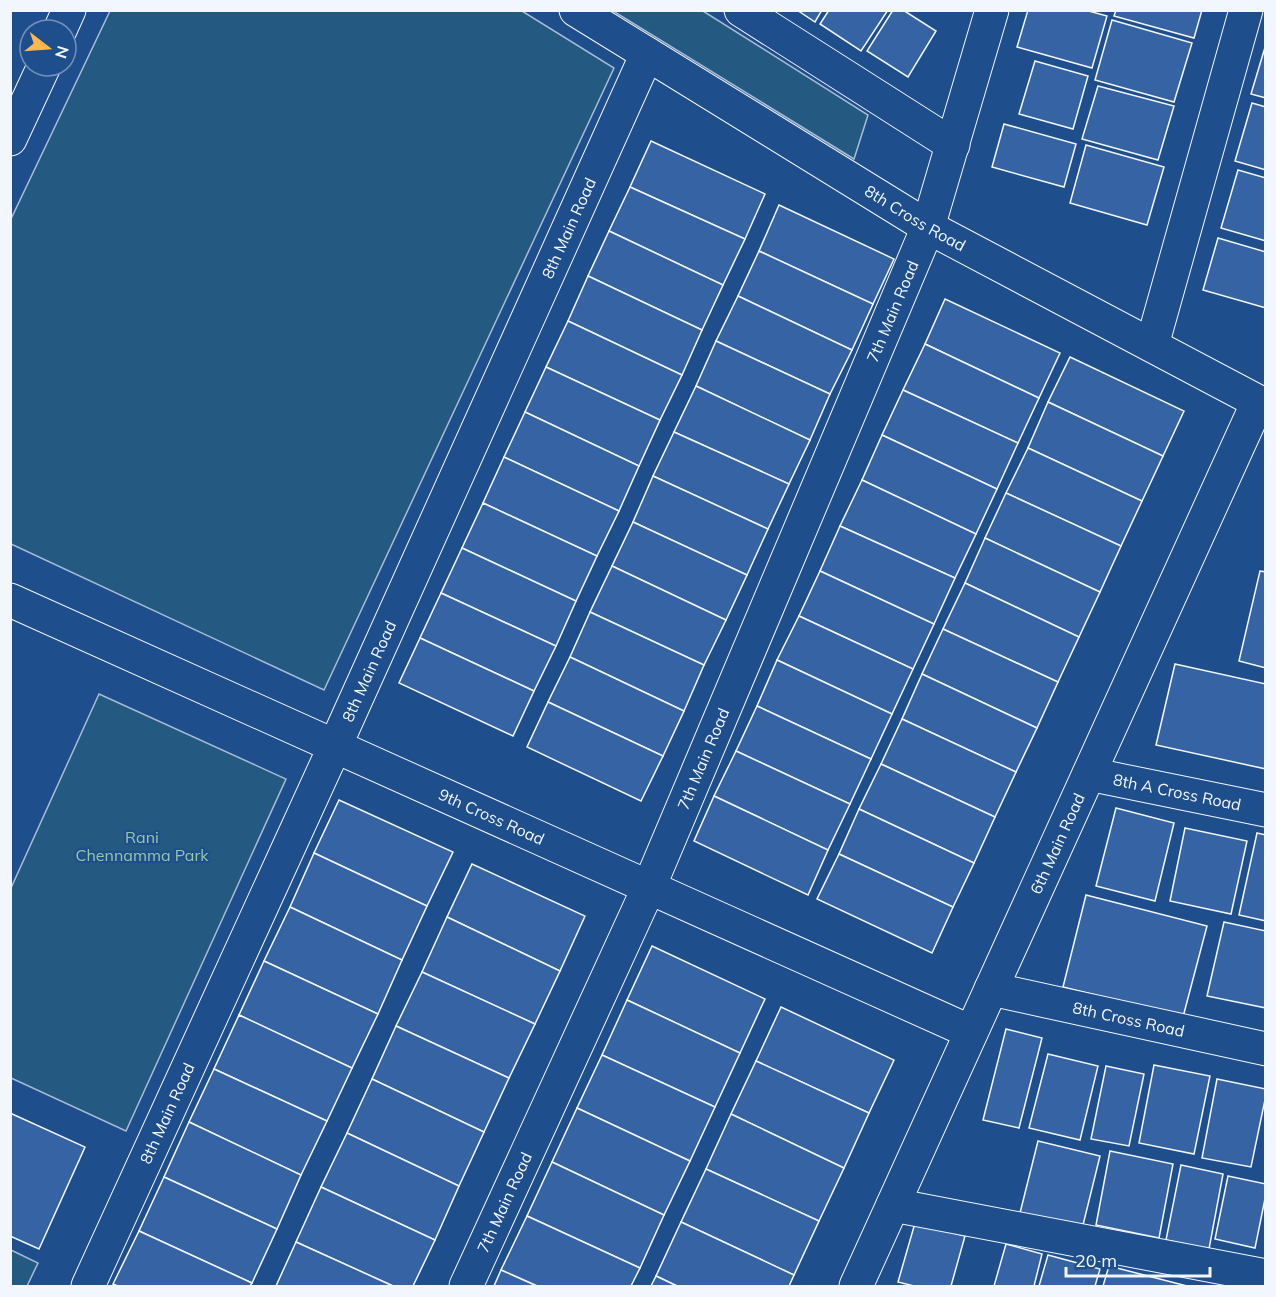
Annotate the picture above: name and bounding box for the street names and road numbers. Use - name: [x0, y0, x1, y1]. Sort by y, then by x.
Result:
- street label: 8th Main Road: [537, 174, 600, 282]
- street label: 8th Cross Road: [861, 180, 969, 255]
- street label: 7th Main Road: [862, 257, 923, 365]
- street label: 8th Main Road: [337, 617, 400, 725]
- street label: 7th Main Road: [673, 705, 734, 813]
- street label: 8th A Cross Road: [1112, 769, 1243, 815]
- street label: 9th Cross Road: [436, 784, 548, 849]
- street label: 6th Main Road: [1026, 790, 1089, 897]
- street label: 8th Cross Road: [1071, 997, 1187, 1041]
- street label: 8th Main Road: [135, 1060, 199, 1167]
- street label: 7th Main Road: [473, 1149, 536, 1256]

